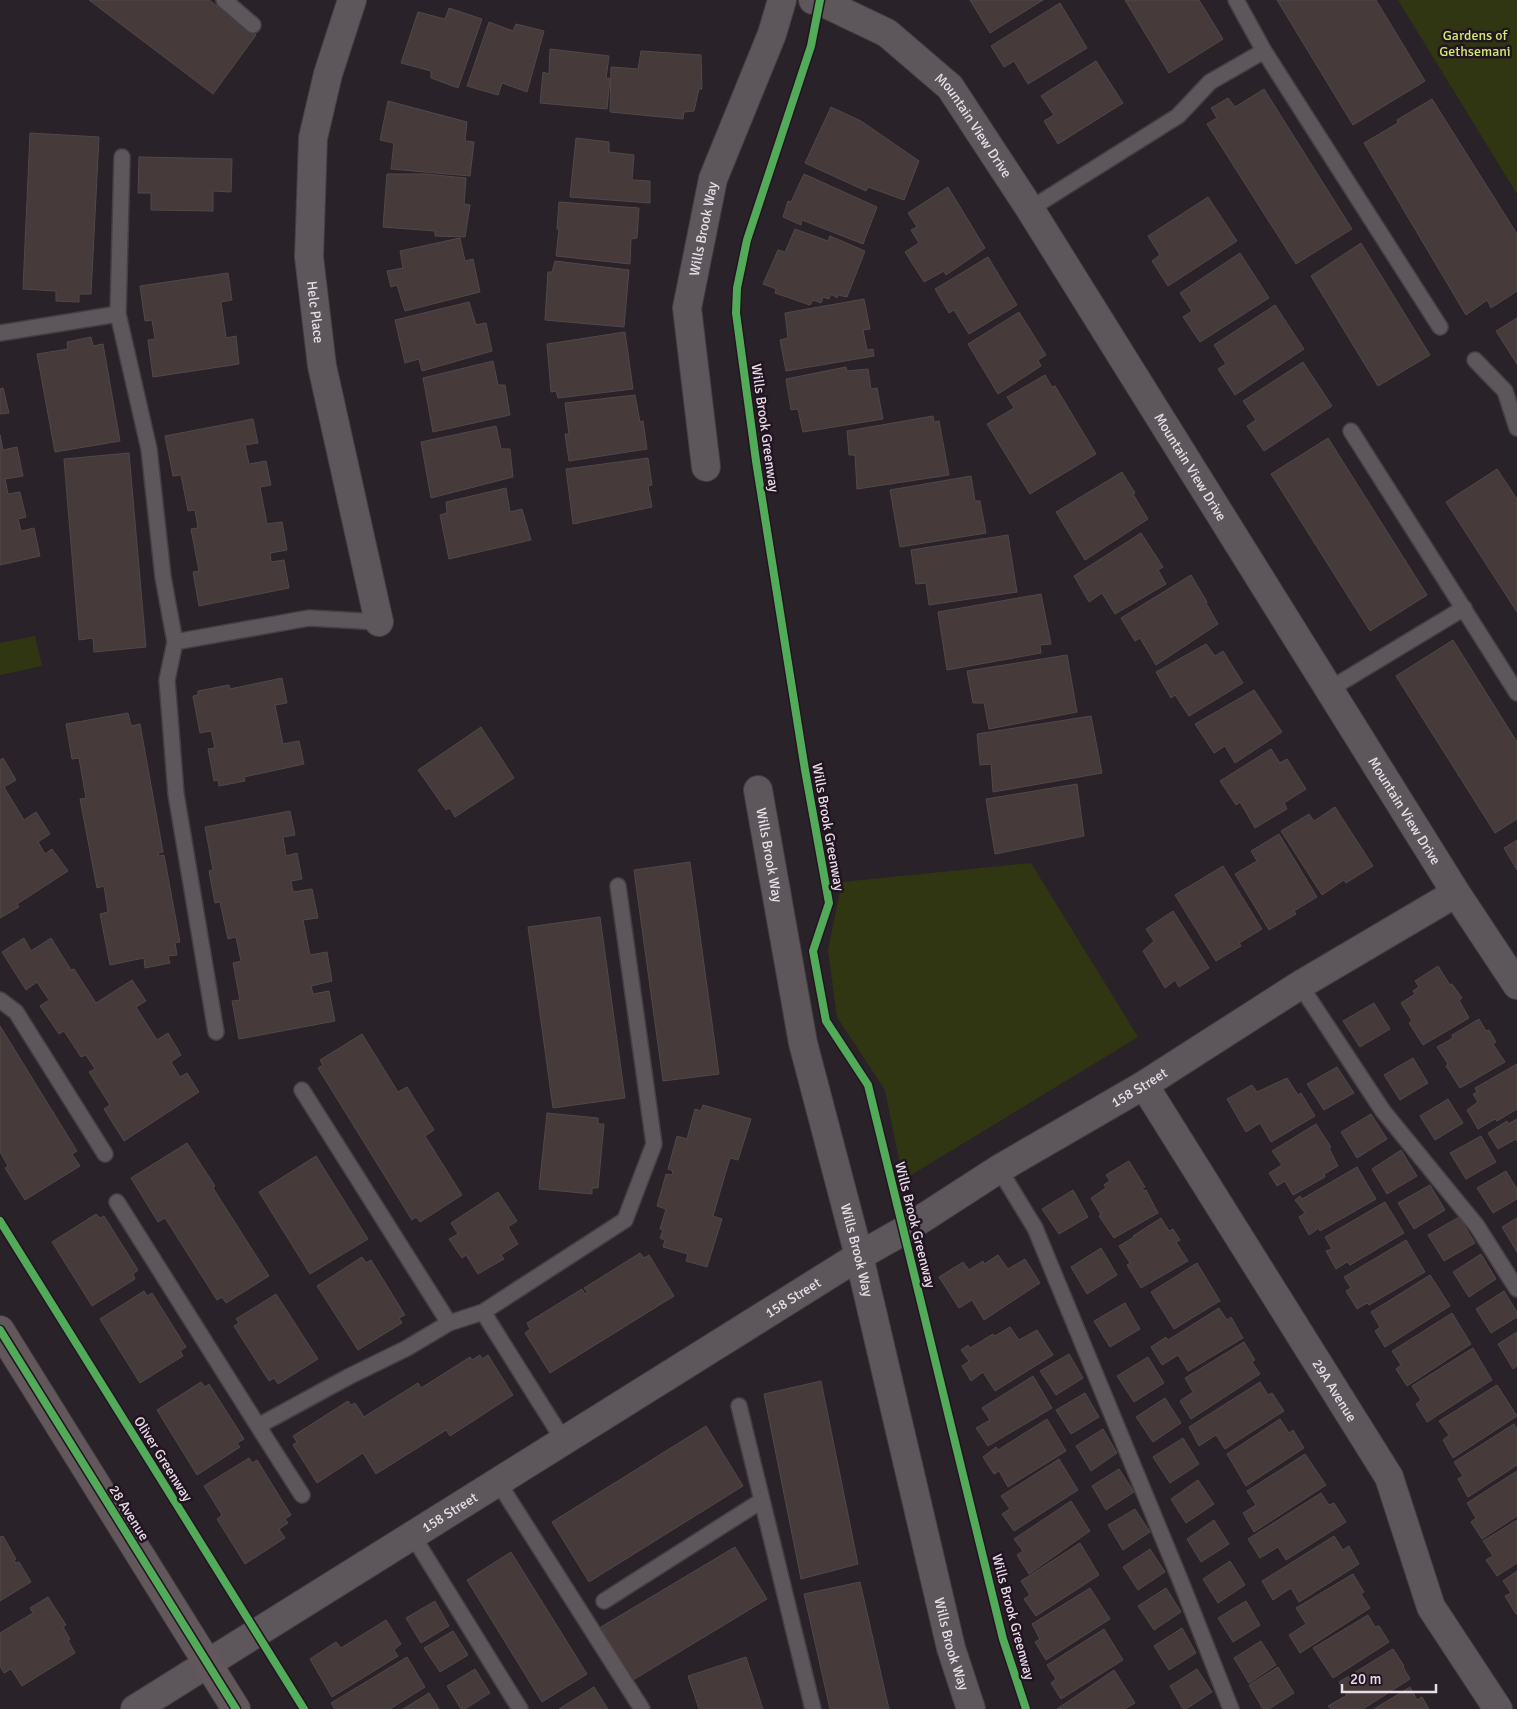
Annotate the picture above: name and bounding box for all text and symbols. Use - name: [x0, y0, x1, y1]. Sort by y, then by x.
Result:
- park label: Gardens of Gethsemani: [1439, 27, 1511, 60]
- street label: Mountain View Drive: [931, 69, 1016, 181]
- street label: Wills Brook Way: [685, 180, 721, 277]
- street label: Helc Place: [303, 280, 328, 344]
- street label: Wills Brook Greenway: [748, 363, 782, 494]
- street label: Mountain View Drive: [1151, 410, 1231, 524]
- street label: Mountain View Drive: [1365, 754, 1445, 868]
- street label: Wills Brook Greenway: [808, 762, 848, 893]
- street label: Wills Brook Way: [753, 806, 786, 904]
- street label: 158 Street: [1108, 1064, 1170, 1111]
- street label: Wills Brook Greenway: [891, 1160, 939, 1290]
- street label: Wills Brook Way: [837, 1202, 877, 1299]
- street label: 158 Street: [762, 1274, 824, 1321]
- street label: 29A Avenue: [1309, 1356, 1361, 1425]
- street label: Oliver Greenway: [130, 1413, 196, 1505]
- street label: 28 Avenue: [105, 1482, 153, 1544]
- street label: 158 Street: [419, 1488, 481, 1536]
- street label: Wills Brook Greenway: [988, 1552, 1038, 1682]
- street label: Wills Brook Way: [931, 1596, 973, 1693]
- scale bar: [1342, 1662, 1436, 1694]
- text: 20 m: [1350, 1670, 1381, 1688]

